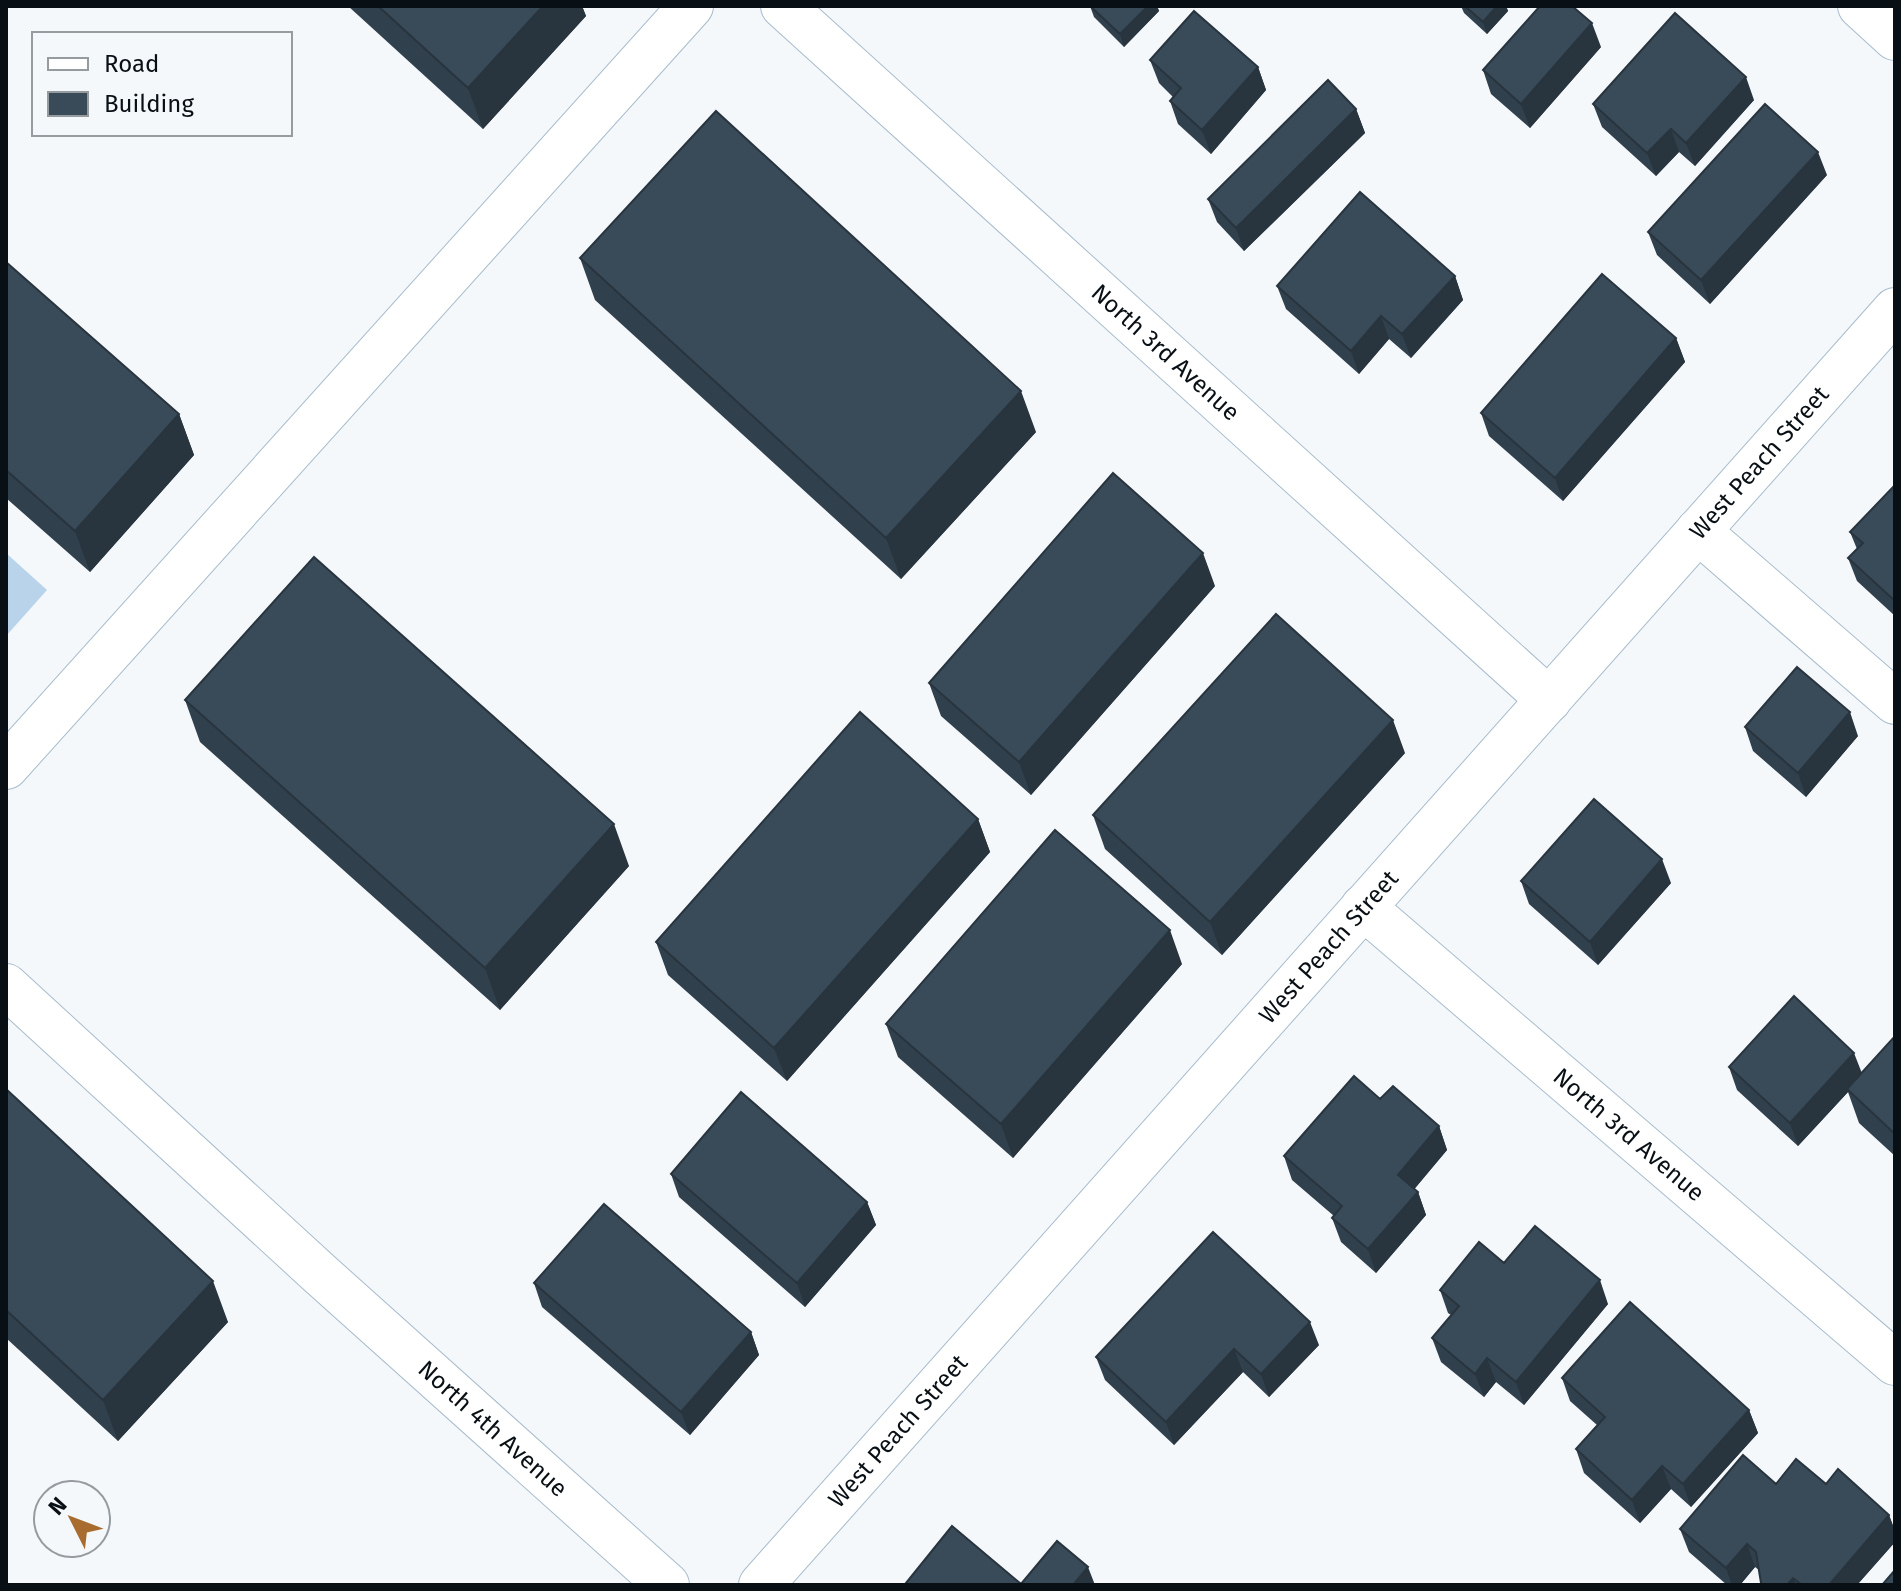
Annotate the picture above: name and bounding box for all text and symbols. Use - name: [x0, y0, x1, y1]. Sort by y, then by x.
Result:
- legend: [32, 32, 292, 136]
- text: Road: [104, 50, 159, 78]
- text: Building: [104, 90, 194, 118]
- street label: North 3rd Avenue: [1086, 278, 1245, 427]
- street label: West Peach Street: [1684, 380, 1835, 545]
- street label: West Peach Street: [1253, 864, 1404, 1029]
- street label: North 3rd Avenue: [1548, 1062, 1710, 1207]
- street label: West Peach Street: [823, 1349, 973, 1513]
- street label: North 4th Avenue: [412, 1355, 573, 1503]
- north arrow: [32, 1479, 112, 1559]
- text: N: [43, 1491, 72, 1520]

